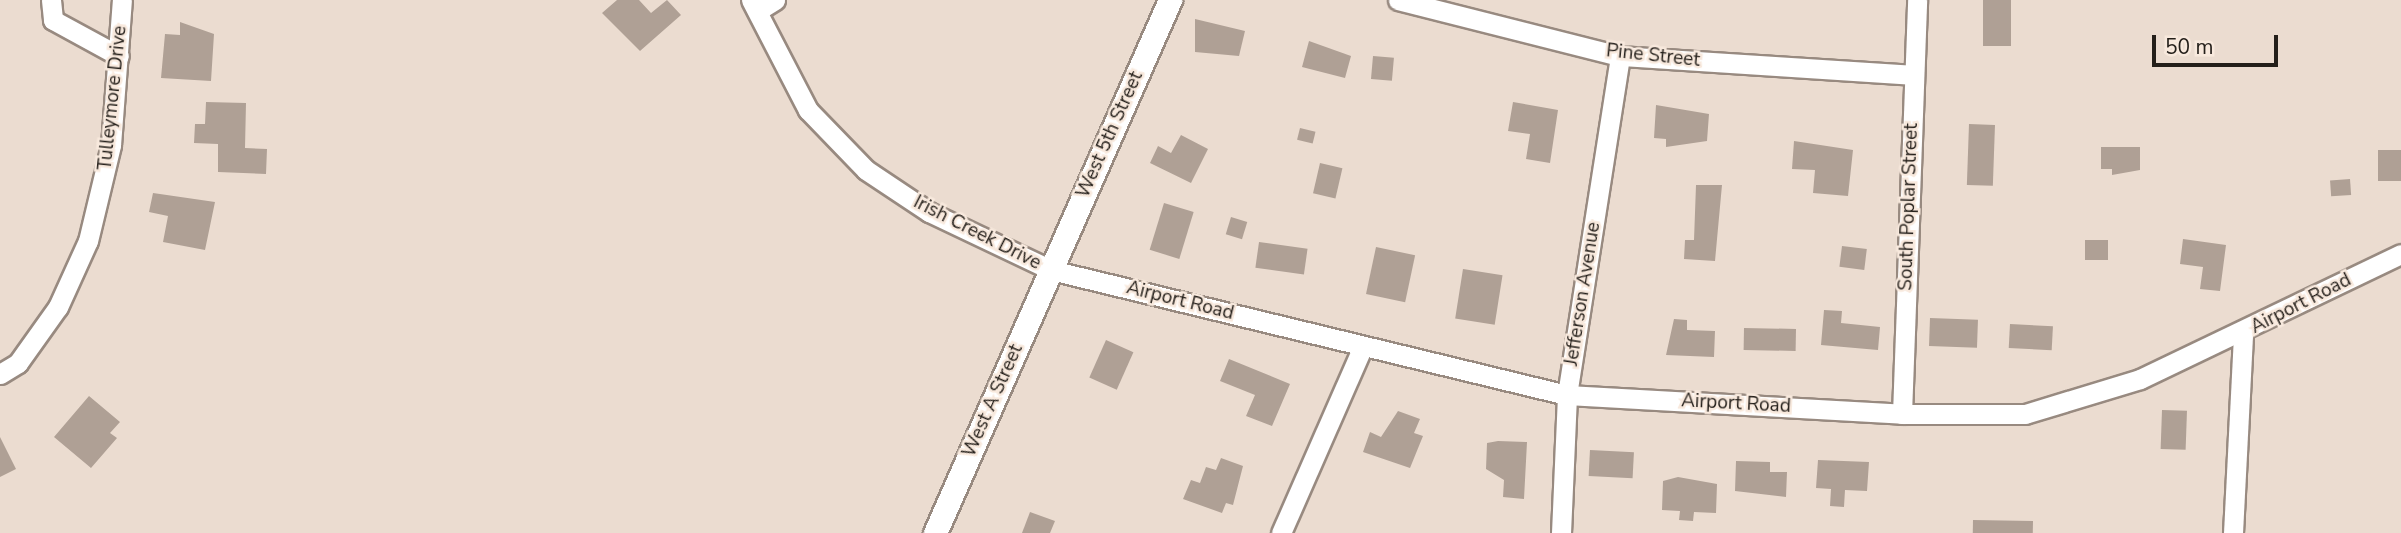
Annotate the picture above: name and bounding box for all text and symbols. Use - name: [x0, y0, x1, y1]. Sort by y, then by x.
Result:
- scale bar: [2156, 21, 2282, 65]
- street label: Tulleymore Drive: [94, 25, 132, 171]
- text: 50 m: [2165, 33, 2214, 61]
- street label: Pine Street: [1605, 40, 1701, 72]
- street label: West 5th Street: [1072, 68, 1148, 202]
- street label: South Poplar Street: [1895, 123, 1923, 291]
- street label: Irish Creek Drive: [909, 191, 1045, 275]
- street label: Jefferson Avenue: [1560, 221, 1606, 367]
- street label: Airport Road: [2247, 269, 2355, 339]
- street label: Airport Road: [1124, 277, 1236, 325]
- street label: West A Street: [958, 341, 1028, 461]
- street label: Airport Road: [1681, 390, 1791, 418]

